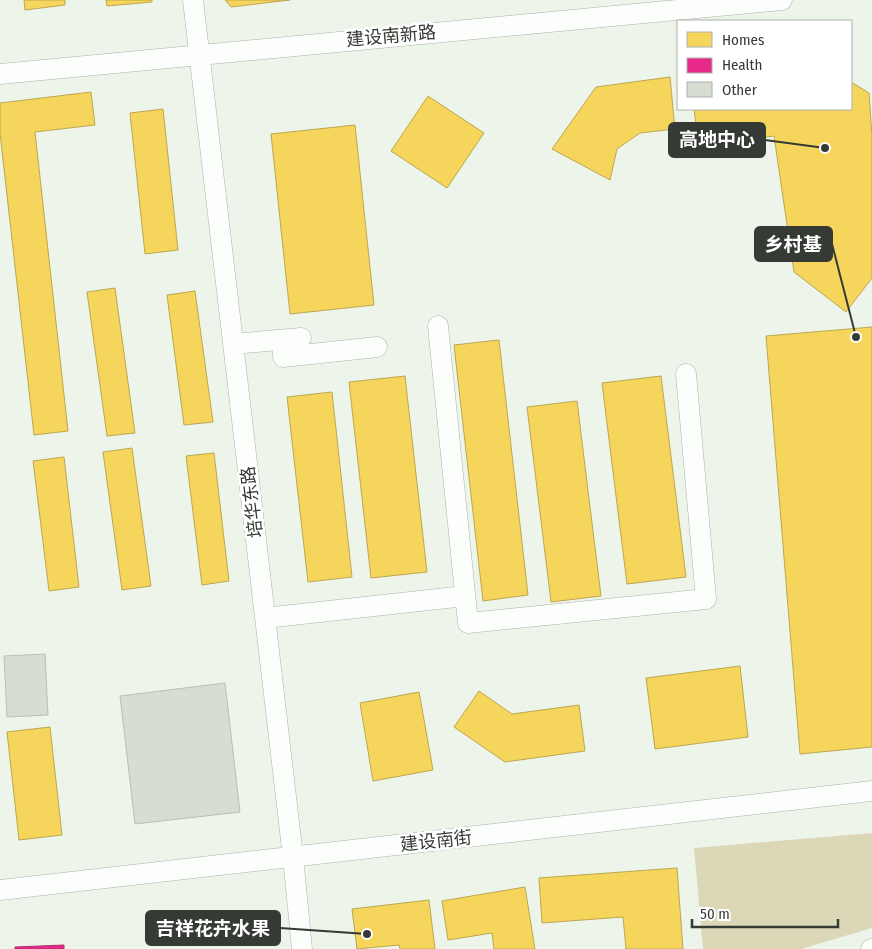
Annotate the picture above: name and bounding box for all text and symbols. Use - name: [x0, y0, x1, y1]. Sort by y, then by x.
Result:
- legend: [677, 20, 852, 110]
- street label: 建设南新路: [345, 21, 437, 51]
- text: Homes: [722, 31, 764, 49]
- text: Health: [722, 56, 762, 74]
- text: Other: [722, 81, 758, 99]
- callout: 高地中心: [669, 123, 765, 157]
- text: 高地中心: [679, 128, 755, 151]
- callout: 乡村基: [755, 227, 832, 261]
- text: 乡村基: [764, 233, 822, 256]
- street label: 培华东路: [237, 465, 267, 539]
- street label: 建设南街: [399, 826, 473, 856]
- scale bar: [692, 896, 838, 928]
- text: 50 m: [700, 905, 730, 923]
- callout: 吉祥花卉水果: [146, 911, 280, 945]
- text: 吉祥花卉水果: [156, 917, 270, 940]

